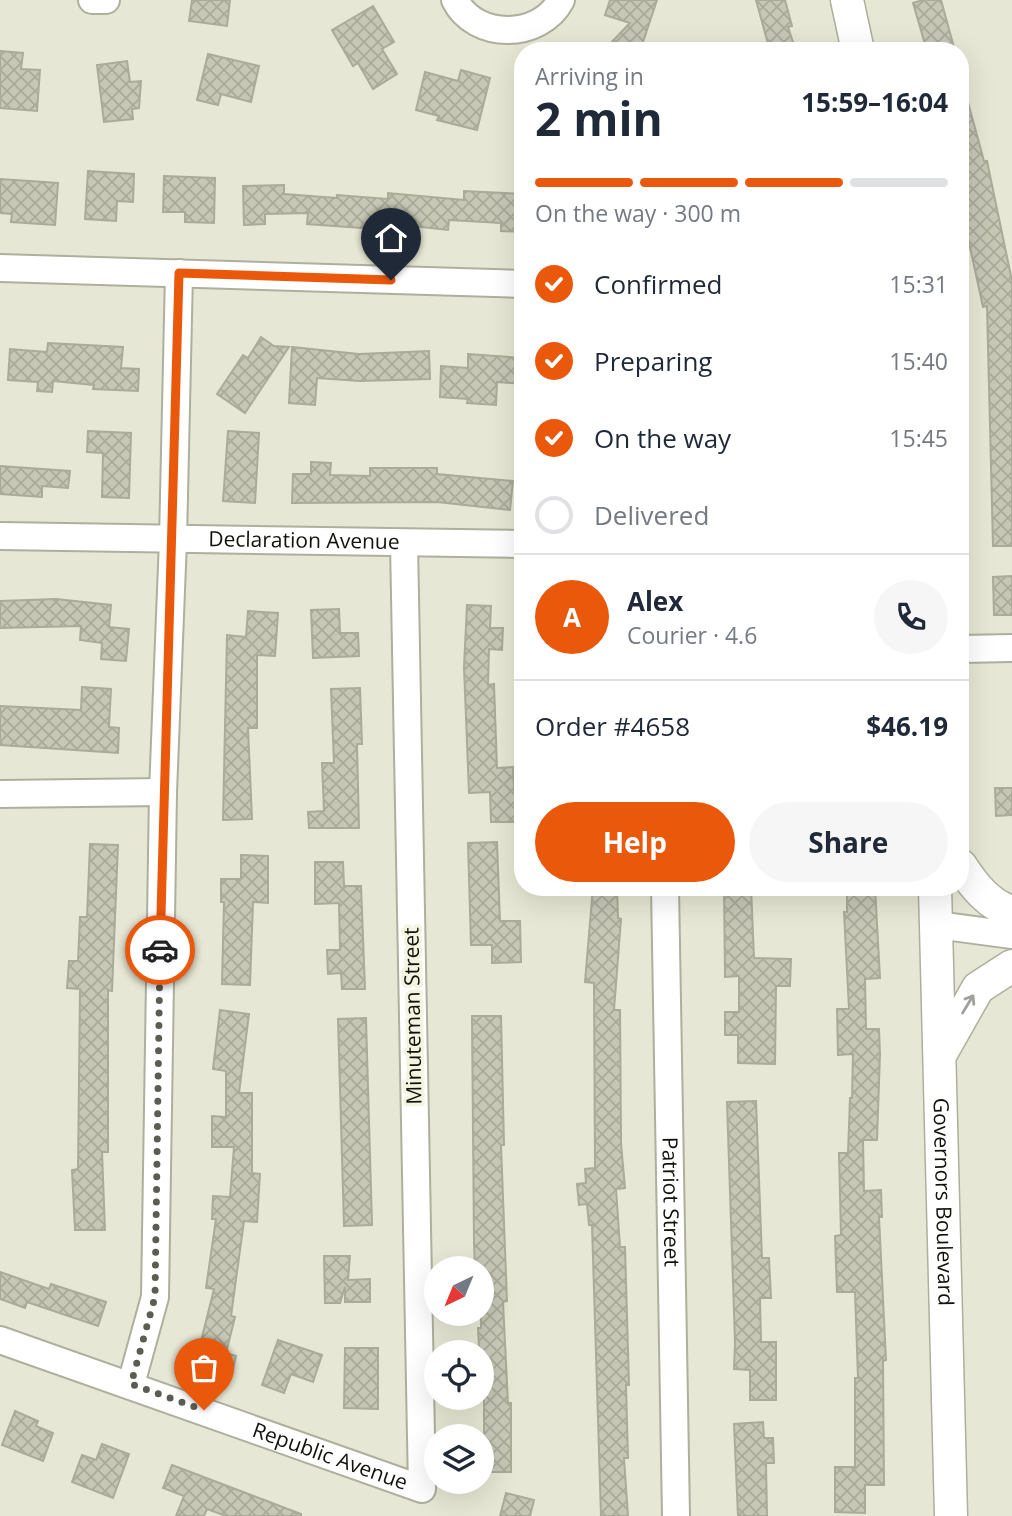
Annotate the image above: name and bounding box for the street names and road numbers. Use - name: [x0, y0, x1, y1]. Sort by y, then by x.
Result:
- street label: Declaration Avenue: [208, 524, 400, 555]
- street label: Minuteman Street: [396, 927, 428, 1105]
- street label: Governors Boulevard: [927, 1097, 961, 1306]
- street label: Patriot Street: [656, 1137, 687, 1267]
- street label: Republic Avenue: [249, 1415, 412, 1496]

